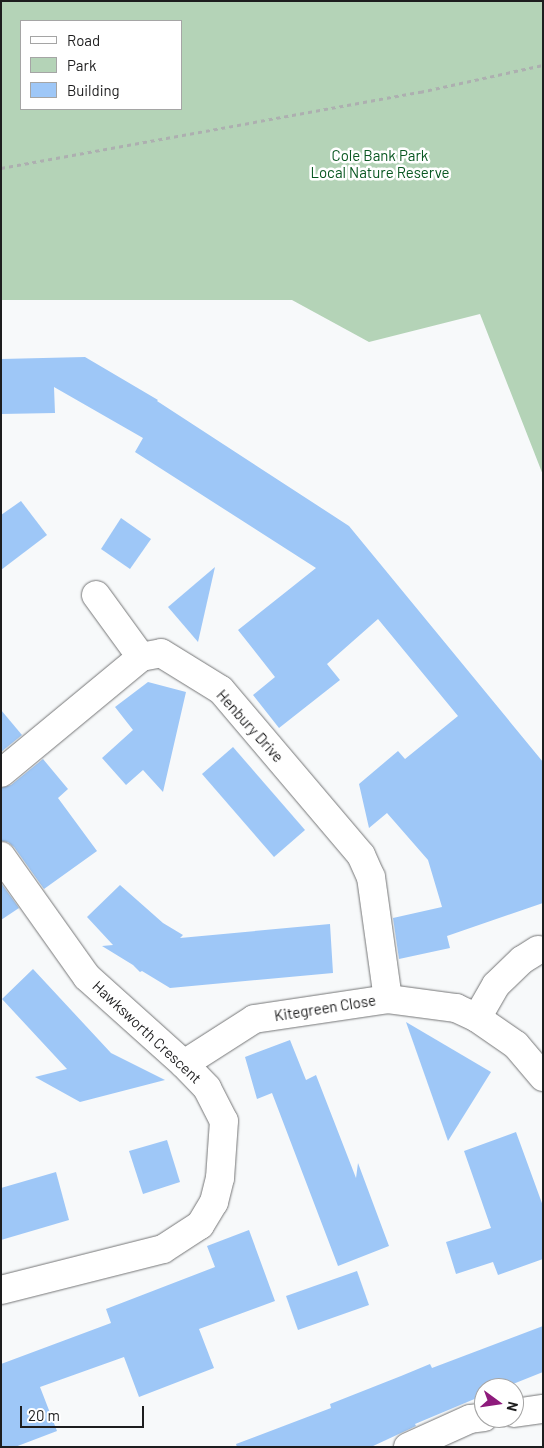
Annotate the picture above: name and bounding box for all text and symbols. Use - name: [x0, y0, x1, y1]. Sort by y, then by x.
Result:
- legend: [20, 20, 182, 110]
- text: Road: [67, 31, 100, 49]
- text: Park: [67, 56, 96, 74]
- text: Building: [67, 81, 120, 99]
- park label: Cole Bank Park Local Nature Reserve: [310, 146, 450, 181]
- street label: Henbury Drive: [213, 686, 287, 766]
- street label: Hawksworth Crescent: [89, 977, 205, 1087]
- street label: Kitegreen Close: [273, 991, 377, 1025]
- north arrow: [474, 1378, 524, 1428]
- scale bar: [22, 1396, 146, 1428]
- text: N: [504, 1400, 522, 1413]
- text: 20 m: [28, 1406, 60, 1424]

